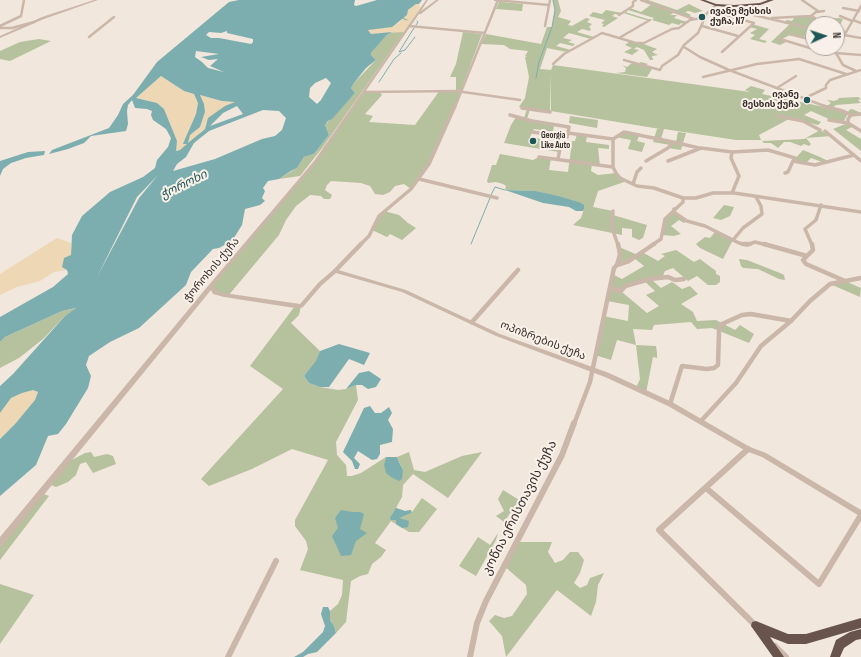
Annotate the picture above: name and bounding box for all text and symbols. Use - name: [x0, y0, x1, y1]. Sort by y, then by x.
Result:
- place label: ივანე მესხის ქუჩა, N7: [710, 7, 771, 28]
- marker: ივანე მესხის ქუჩა, N7: [697, 12, 707, 22]
- north arrow: [805, 16, 845, 56]
- text: N: [830, 32, 843, 39]
- place label: ივანე მესხის ქუჩა: [742, 90, 799, 111]
- marker: ივანე მესხის ქუჩა: [802, 95, 812, 105]
- place label: Georgia Like Auto: [541, 131, 570, 152]
- marker: Georgia Like Auto: [528, 136, 538, 146]
- water label: ჭოროხი: [158, 168, 210, 202]
- street label: ჭოროხის ქუჩა: [181, 235, 243, 305]
- street label: ოპიზრების ქუჩა: [498, 319, 588, 363]
- street label: კოწია ერისთავის ქუჩა: [479, 438, 561, 578]

